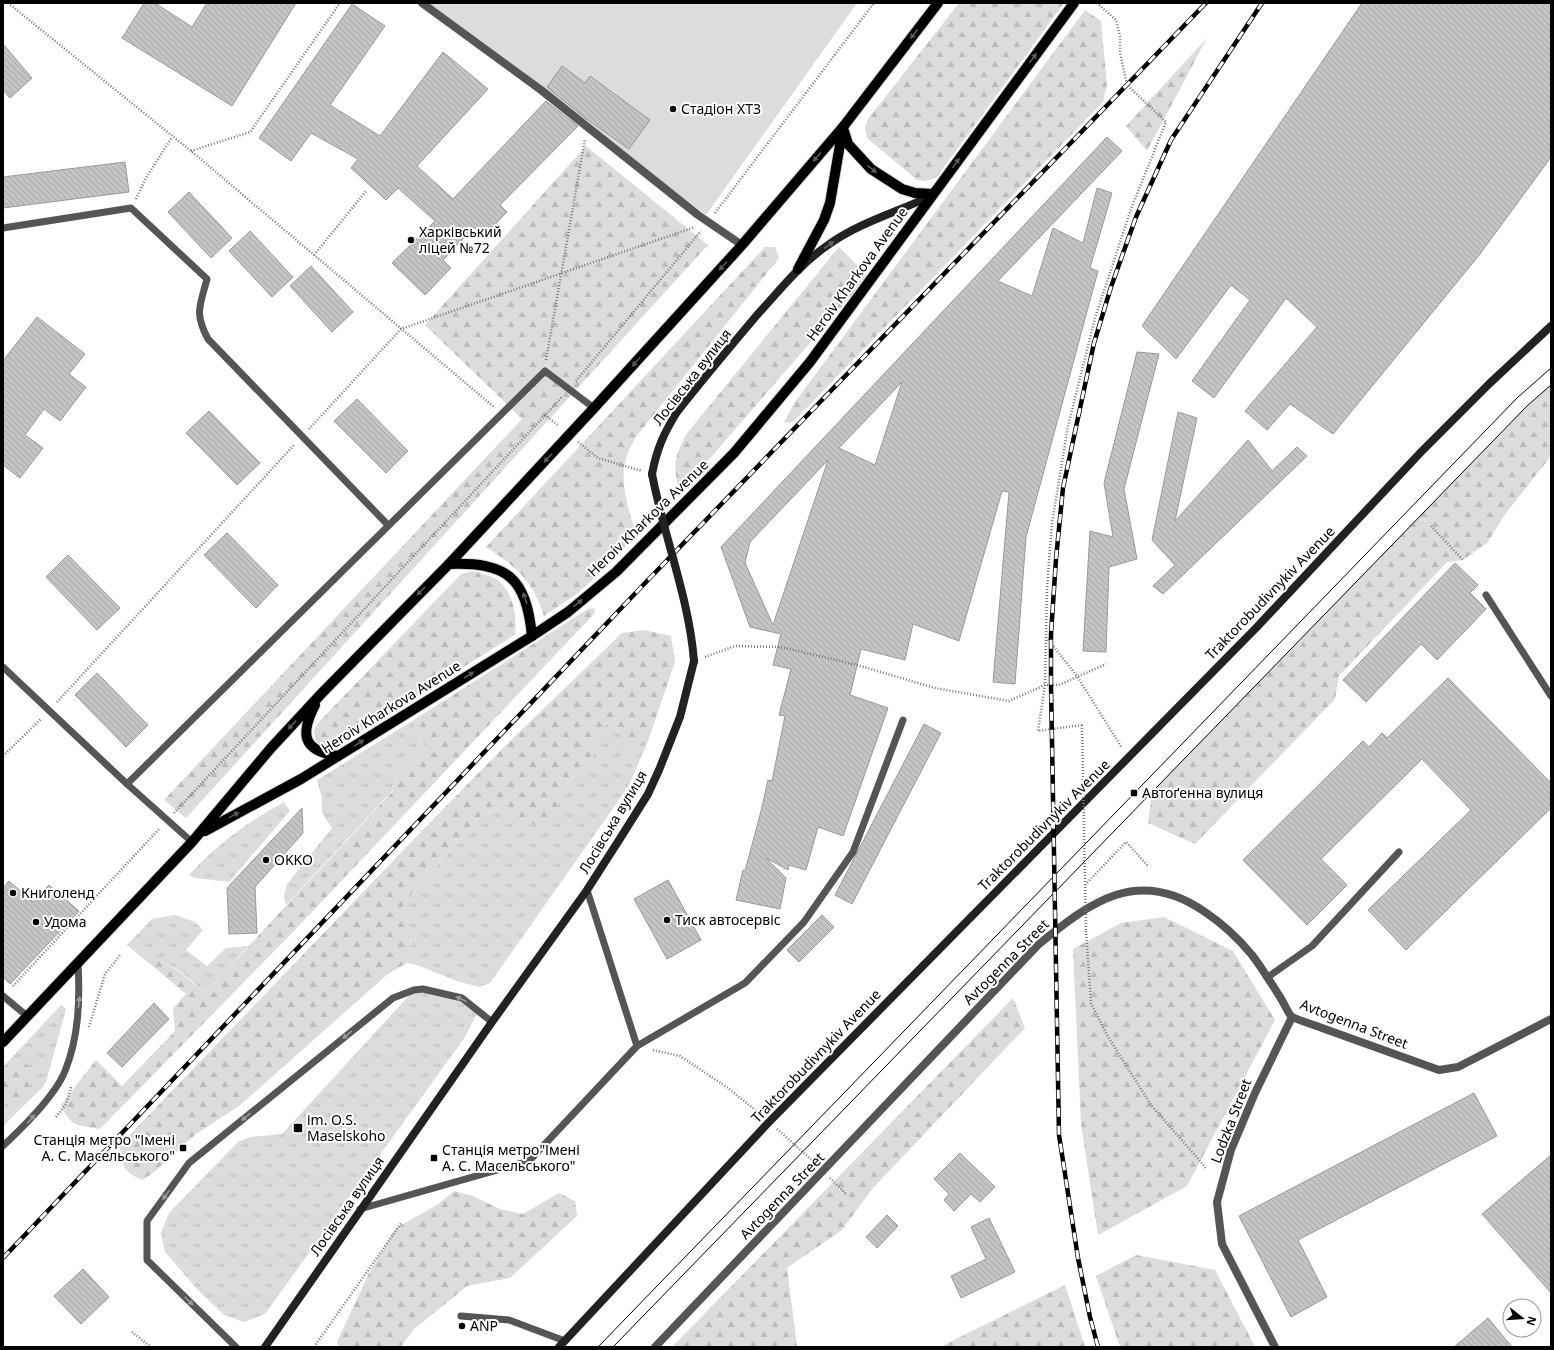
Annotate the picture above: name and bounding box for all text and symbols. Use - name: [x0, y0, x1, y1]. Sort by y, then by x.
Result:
- one-way arrow: [910, 28, 919, 39]
- one-way arrow: [1029, 53, 1037, 63]
- place label: Стадіон ХТЗ: [681, 99, 761, 118]
- marker: Стадіон ХТЗ: [668, 104, 678, 114]
- one-way arrow: [813, 151, 822, 162]
- one-way arrow: [952, 158, 960, 168]
- one-way arrow: [867, 165, 878, 173]
- street label: Heroiv Kharkova Avenue: [802, 203, 912, 344]
- place label: Харківський ліцей №72: [419, 222, 502, 257]
- marker: Харківський ліцей №72: [406, 235, 416, 245]
- one-way arrow: [823, 241, 834, 249]
- one-way arrow: [719, 260, 728, 271]
- street label: Лосівська вулиця: [648, 325, 735, 429]
- one-way arrow: [631, 357, 641, 367]
- one-way arrow: [544, 453, 553, 462]
- street label: Heroiv Kharkova Avenue: [583, 455, 712, 580]
- street label: Traktorobudivnykiv Avenue: [1201, 522, 1339, 664]
- one-way arrow: [416, 586, 426, 596]
- one-way arrow: [521, 592, 527, 604]
- one-way arrow: [573, 599, 583, 608]
- street label: Heroiv Kharkova Avenue: [317, 656, 464, 757]
- one-way arrow: [463, 671, 475, 678]
- one-way arrow: [287, 720, 297, 730]
- one-way arrow: [354, 739, 364, 747]
- street label: Traktorobudivnykiv Avenue: [974, 755, 1114, 895]
- street label: Лосівська вулиця: [574, 767, 651, 877]
- place label: Автоґенна вулиця: [1142, 783, 1263, 802]
- marker: Автоґенна вулиця: [1129, 788, 1139, 798]
- one-way arrow: [228, 812, 240, 818]
- place label: OKKO: [274, 850, 313, 869]
- marker: OKKO: [261, 855, 271, 865]
- place label: Книголенд: [21, 883, 95, 902]
- marker: Книголенд: [8, 888, 18, 898]
- place label: Тиск автосервіс: [675, 910, 781, 929]
- place label: Удома: [44, 912, 87, 931]
- marker: Тиск автосервіс: [662, 915, 672, 925]
- street label: Avtogenna Street: [959, 915, 1053, 1009]
- marker: Удома: [31, 917, 41, 927]
- street label: Traktorobudivnykiv Avenue: [747, 985, 885, 1127]
- street label: Avtogenna Street: [1298, 994, 1411, 1053]
- one-way arrow: [76, 996, 83, 1008]
- one-way arrow: [455, 996, 467, 1002]
- one-way arrow: [341, 1030, 352, 1039]
- street label: Lodzka Street: [1206, 1076, 1255, 1166]
- place label: іm. O.S. Maselskoho: [307, 1110, 386, 1145]
- one-way arrow: [241, 1112, 251, 1121]
- one-way arrow: [26, 1113, 35, 1124]
- marker: іm. O.S. Maselskoho: [292, 1122, 304, 1134]
- place label: Станція метро "Імені А. С. Масельського": [34, 1130, 175, 1165]
- place label: Станція метро"Імені А. С. Масельського": [442, 1140, 580, 1175]
- marker: Станція метро "Імені А. С. Масельського": [178, 1143, 188, 1153]
- street label: Avtogenna Street: [735, 1148, 828, 1243]
- street label: Лосівська вулиця: [305, 1152, 388, 1259]
- marker: Станція метро"Імені А. С. Масельського": [429, 1153, 439, 1163]
- one-way arrow: [162, 1190, 170, 1200]
- one-way arrow: [184, 1296, 194, 1306]
- north arrow: [1502, 1298, 1542, 1338]
- text: N: [1524, 1315, 1541, 1328]
- place label: ANP: [470, 1316, 498, 1335]
- marker: ANP: [457, 1321, 467, 1331]

